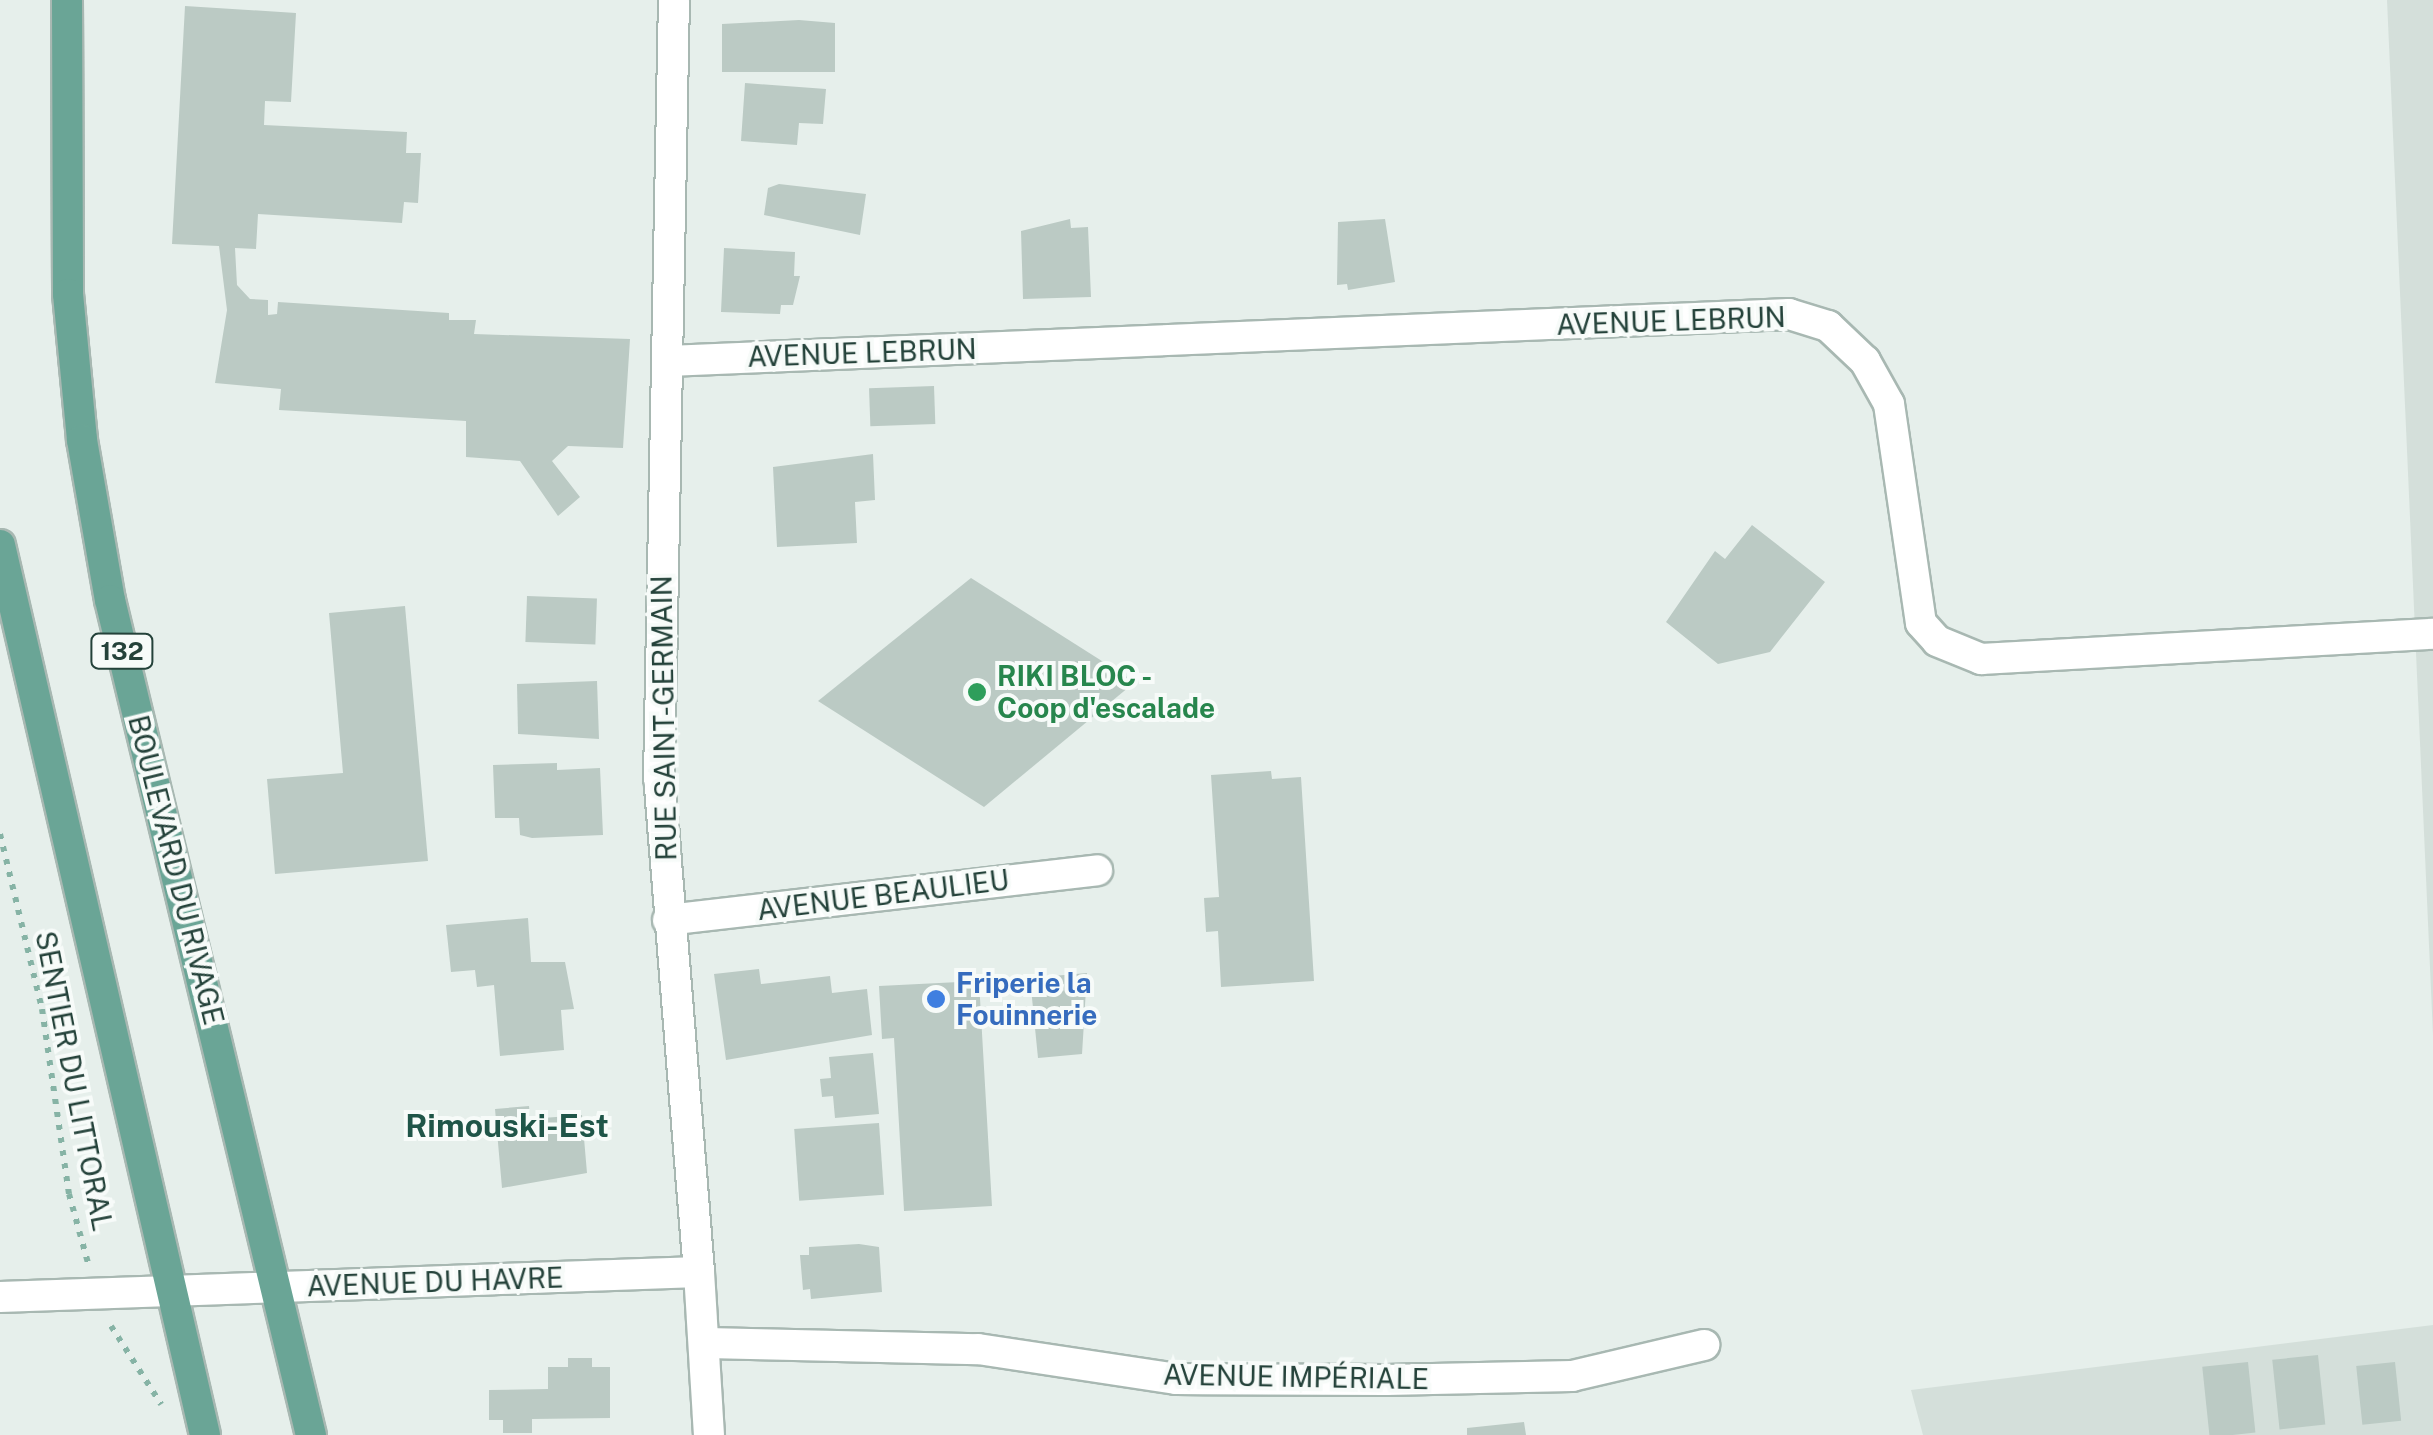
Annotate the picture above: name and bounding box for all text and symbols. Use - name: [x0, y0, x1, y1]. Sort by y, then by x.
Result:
- street label: AVENUE LEBRUN: [1556, 300, 1786, 342]
- street label: AVENUE LEBRUN: [747, 332, 977, 374]
- street label: RUE SAINT-GERMAIN: [645, 575, 683, 861]
- road number: 132: [90, 631, 154, 671]
- place label: RIKI BLOC - Coop d'escalade: [997, 659, 1215, 725]
- marker: RIKI BLOC - Coop d'escalade: [966, 681, 988, 703]
- street label: BOULEVARD DU RIVAGE: [121, 712, 231, 1028]
- street label: AVENUE BEAULIEU: [755, 863, 1011, 927]
- street label: SENTIER DU LITTORAL: [28, 928, 120, 1234]
- place label: Friperie la Fouinnerie: [956, 966, 1097, 1032]
- marker: Friperie la Fouinnerie: [925, 988, 947, 1010]
- district label: Rimouski-Est: [405, 1107, 609, 1145]
- street label: AVENUE DU HAVRE: [306, 1261, 564, 1303]
- street label: AVENUE IMPÉRIALE: [1163, 1358, 1429, 1396]

